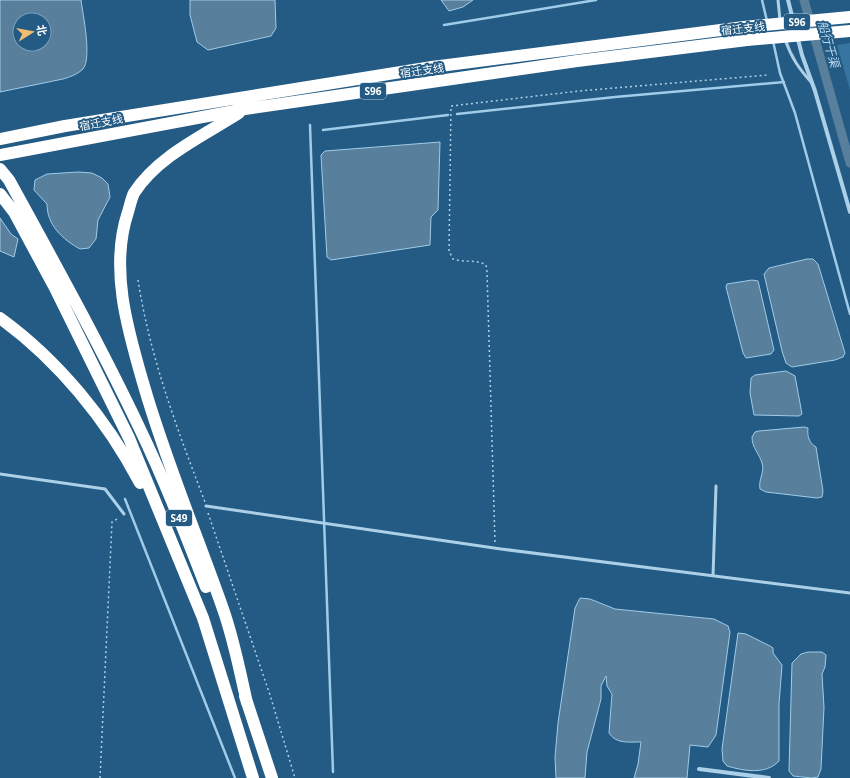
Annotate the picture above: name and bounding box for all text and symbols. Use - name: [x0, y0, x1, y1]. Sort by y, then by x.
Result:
- north arrow: [12, 12, 52, 52]
- road number: S96: [784, 14, 810, 30]
- street label: 宿迁支线: [720, 18, 766, 38]
- water label: 船行干渠: [814, 19, 844, 71]
- text: 北: [34, 23, 51, 37]
- street label: 宿迁支线: [399, 60, 445, 80]
- road number: S96: [360, 83, 386, 99]
- street label: 宿迁支线: [78, 110, 124, 134]
- road number: S49: [166, 510, 192, 526]

